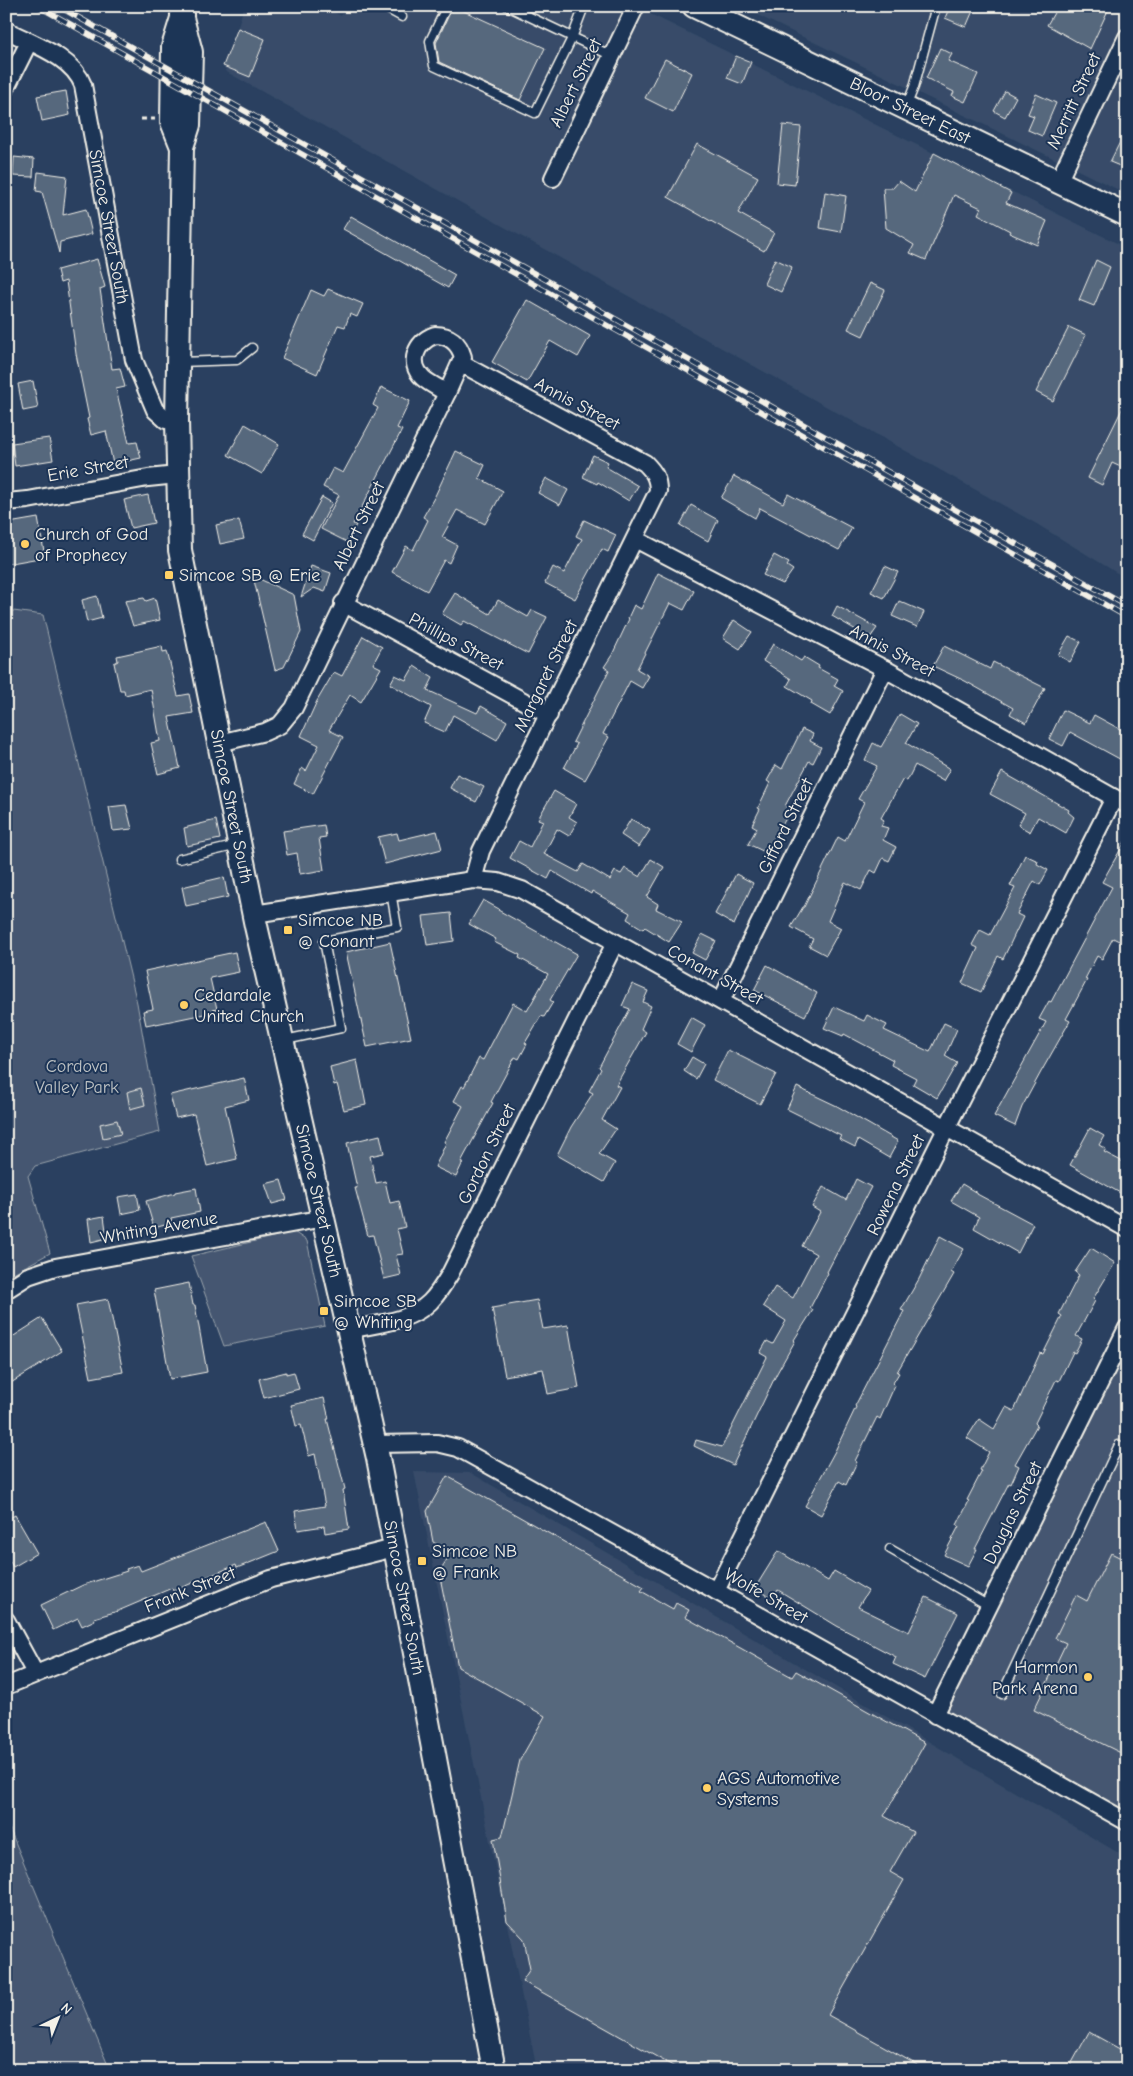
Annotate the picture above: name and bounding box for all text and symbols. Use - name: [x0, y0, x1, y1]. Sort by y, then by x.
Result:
- street label: Albert Street: [545, 34, 607, 131]
- street label: Merritt Street: [1043, 49, 1106, 153]
- street label: Bloor Street East: [846, 72, 975, 149]
- street label: Simcoe Street South: [85, 148, 134, 306]
- street label: Annis Street: [531, 373, 624, 436]
- street label: Erie Street: [46, 451, 131, 486]
- street label: Albert Street: [328, 477, 390, 574]
- place label: Church of God of Prophecy: [35, 524, 148, 566]
- marker: Church of God of Prophecy: [19, 538, 31, 550]
- place label: Simcoe SB @ Erie: [179, 565, 320, 586]
- marker: Simcoe SB @ Erie: [163, 569, 175, 581]
- street label: Phillips Street: [405, 608, 507, 676]
- street label: Margaret Street: [510, 616, 583, 735]
- street label: Annis Street: [846, 620, 939, 683]
- street label: Simcoe Street South: [206, 728, 258, 885]
- street label: Gifford Street: [754, 774, 818, 877]
- place label: Simcoe NB @ Conant: [298, 910, 383, 952]
- marker: Simcoe NB @ Conant: [282, 924, 294, 936]
- street label: Conant Street: [664, 940, 767, 1010]
- place label: Cedardale United Church: [194, 985, 305, 1027]
- marker: Cedardale United Church: [178, 999, 190, 1011]
- park label: Cordova Valley Park: [35, 1056, 119, 1098]
- street label: Gordon Street: [454, 1100, 521, 1208]
- street label: Simcoe Street South: [291, 1122, 347, 1280]
- street label: Rowena Street: [863, 1130, 930, 1239]
- street label: Whiting Avenue: [99, 1207, 219, 1249]
- place label: Simcoe SB @ Whiting: [334, 1291, 417, 1333]
- marker: Simcoe SB @ Whiting: [318, 1305, 330, 1317]
- street label: Douglas Street: [979, 1458, 1047, 1568]
- street label: Simcoe Street South: [380, 1519, 429, 1677]
- place label: Simcoe NB @ Frank: [432, 1541, 517, 1583]
- marker: Simcoe NB @ Frank: [416, 1555, 428, 1567]
- street label: Frank Street: [141, 1562, 239, 1618]
- street label: Wolfe Street: [720, 1564, 812, 1629]
- place label: Harmon Park Arena: [992, 1657, 1078, 1699]
- marker: Harmon Park Arena: [1082, 1671, 1094, 1683]
- place label: AGS Automotive Systems: [717, 1768, 840, 1810]
- marker: AGS Automotive Systems: [701, 1782, 713, 1794]
- north arrow: [32, 1994, 82, 2044]
- text: N: [57, 2000, 76, 2018]

